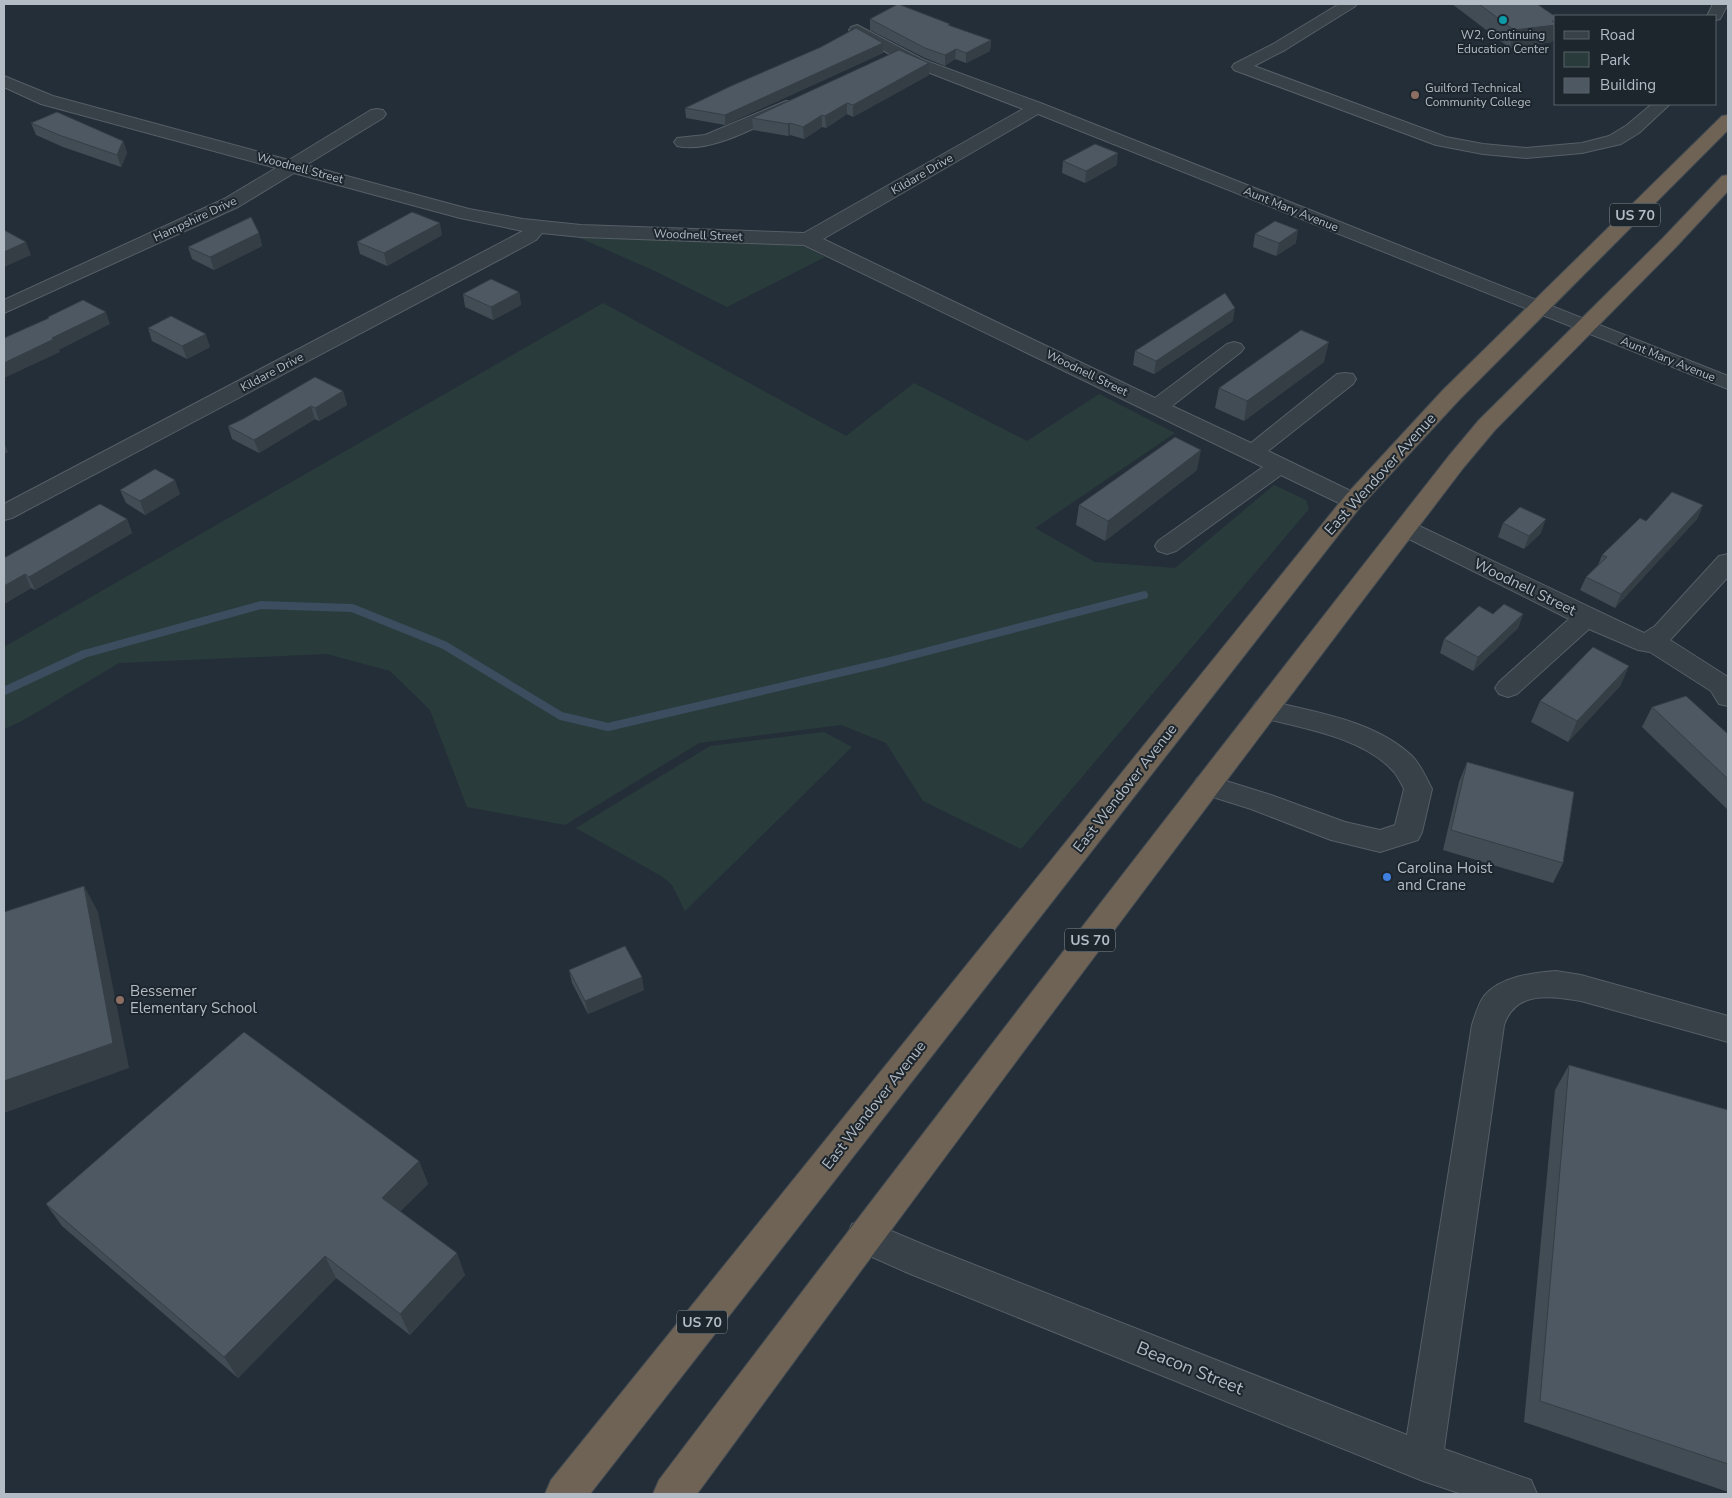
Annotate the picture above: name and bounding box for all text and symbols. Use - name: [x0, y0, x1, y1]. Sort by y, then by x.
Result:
- marker: W2, Continuing Education Center: [1497, 14, 1509, 26]
- legend: [1554, 15, 1717, 105]
- text: Road: [1600, 25, 1635, 45]
- place label: W2, Continuing Education Center: [1457, 27, 1550, 57]
- text: Park: [1600, 50, 1630, 70]
- text: Building: [1600, 75, 1656, 95]
- place label: Guilford Technical Community College: [1425, 80, 1531, 110]
- marker: Guilford Technical Community College: [1409, 89, 1421, 101]
- street label: Woodnell Street: [255, 149, 346, 187]
- street label: Kildare Drive: [888, 150, 956, 198]
- street label: Aunt Mary Avenue: [1241, 183, 1341, 235]
- street label: Hampshire Drive: [151, 193, 239, 245]
- road number: US 70: [1610, 204, 1660, 226]
- street label: Woodnell Street: [653, 225, 744, 245]
- street label: Aunt Mary Avenue: [1618, 333, 1718, 385]
- street label: Woodnell Street: [1044, 346, 1131, 400]
- street label: Kildare Drive: [238, 349, 306, 395]
- street label: East Wendover Avenue: [1320, 409, 1440, 539]
- street label: Woodnell Street: [1471, 554, 1580, 621]
- street label: East Wendover Avenue: [1069, 720, 1181, 856]
- place label: Carolina Hoist and Crane: [1397, 858, 1493, 895]
- marker: Carolina Hoist and Crane: [1381, 871, 1393, 883]
- road number: US 70: [1065, 928, 1115, 952]
- place label: Bessemer Elementary School: [130, 981, 257, 1018]
- marker: Bessemer Elementary School: [114, 994, 126, 1006]
- street label: East Wendover Avenue: [818, 1037, 930, 1173]
- road number: US 70: [677, 1310, 727, 1334]
- street label: Beacon Street: [1133, 1336, 1248, 1401]

